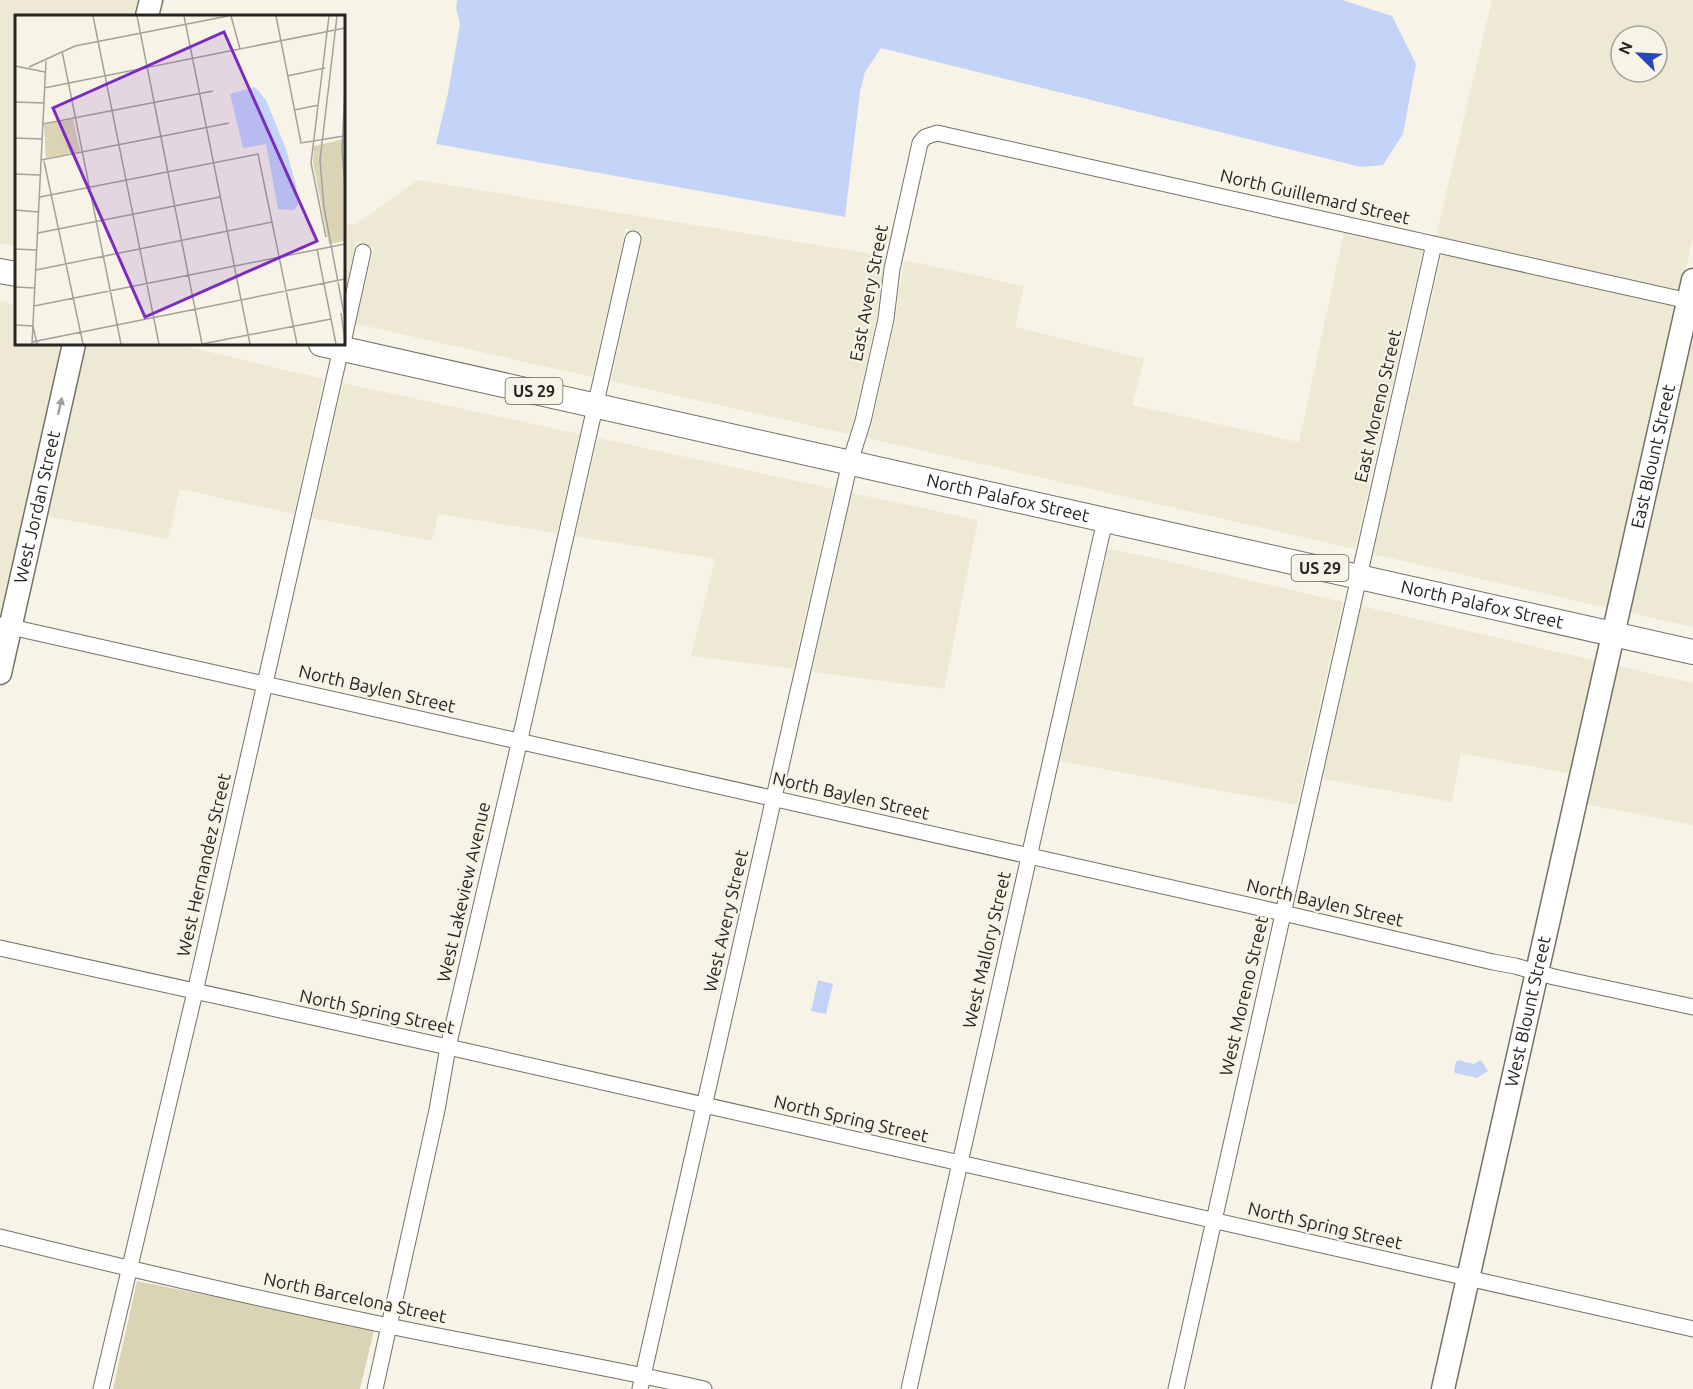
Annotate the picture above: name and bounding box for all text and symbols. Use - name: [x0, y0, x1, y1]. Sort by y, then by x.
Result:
- inset map: [15, 15, 345, 345]
- north arrow: [1609, 24, 1669, 84]
- text: N: [1615, 39, 1636, 57]
- street label: North Guillemard Street: [1218, 164, 1412, 228]
- street label: East Avery Street: [845, 223, 891, 363]
- street label: East Moreno Street: [1350, 327, 1404, 484]
- road number: US 29: [506, 378, 562, 404]
- street label: East Blount Street: [1626, 382, 1678, 530]
- one-way arrow: [55, 396, 65, 415]
- street label: West Jordan Street: [9, 429, 63, 585]
- street label: North Palafox Street: [925, 469, 1091, 525]
- road number: US 29: [1292, 555, 1348, 581]
- street label: North Palafox Street: [1399, 576, 1566, 632]
- street label: North Baylen Street: [297, 660, 458, 716]
- street label: North Baylen Street: [771, 767, 932, 823]
- street label: West Hernandez Street: [172, 771, 234, 958]
- street label: West Lakeview Avenue: [433, 800, 493, 984]
- street label: West Avery Street: [699, 848, 751, 994]
- street label: West Mallory Street: [958, 869, 1014, 1030]
- street label: North Baylen Street: [1245, 874, 1406, 930]
- street label: West Moreno Street: [1215, 914, 1271, 1078]
- street label: West Blount Street: [1500, 934, 1554, 1089]
- street label: North Spring Street: [298, 985, 456, 1037]
- street label: North Spring Street: [772, 1091, 930, 1146]
- street label: North Spring Street: [1246, 1198, 1404, 1253]
- street label: North Barcelona Street: [262, 1268, 449, 1326]

